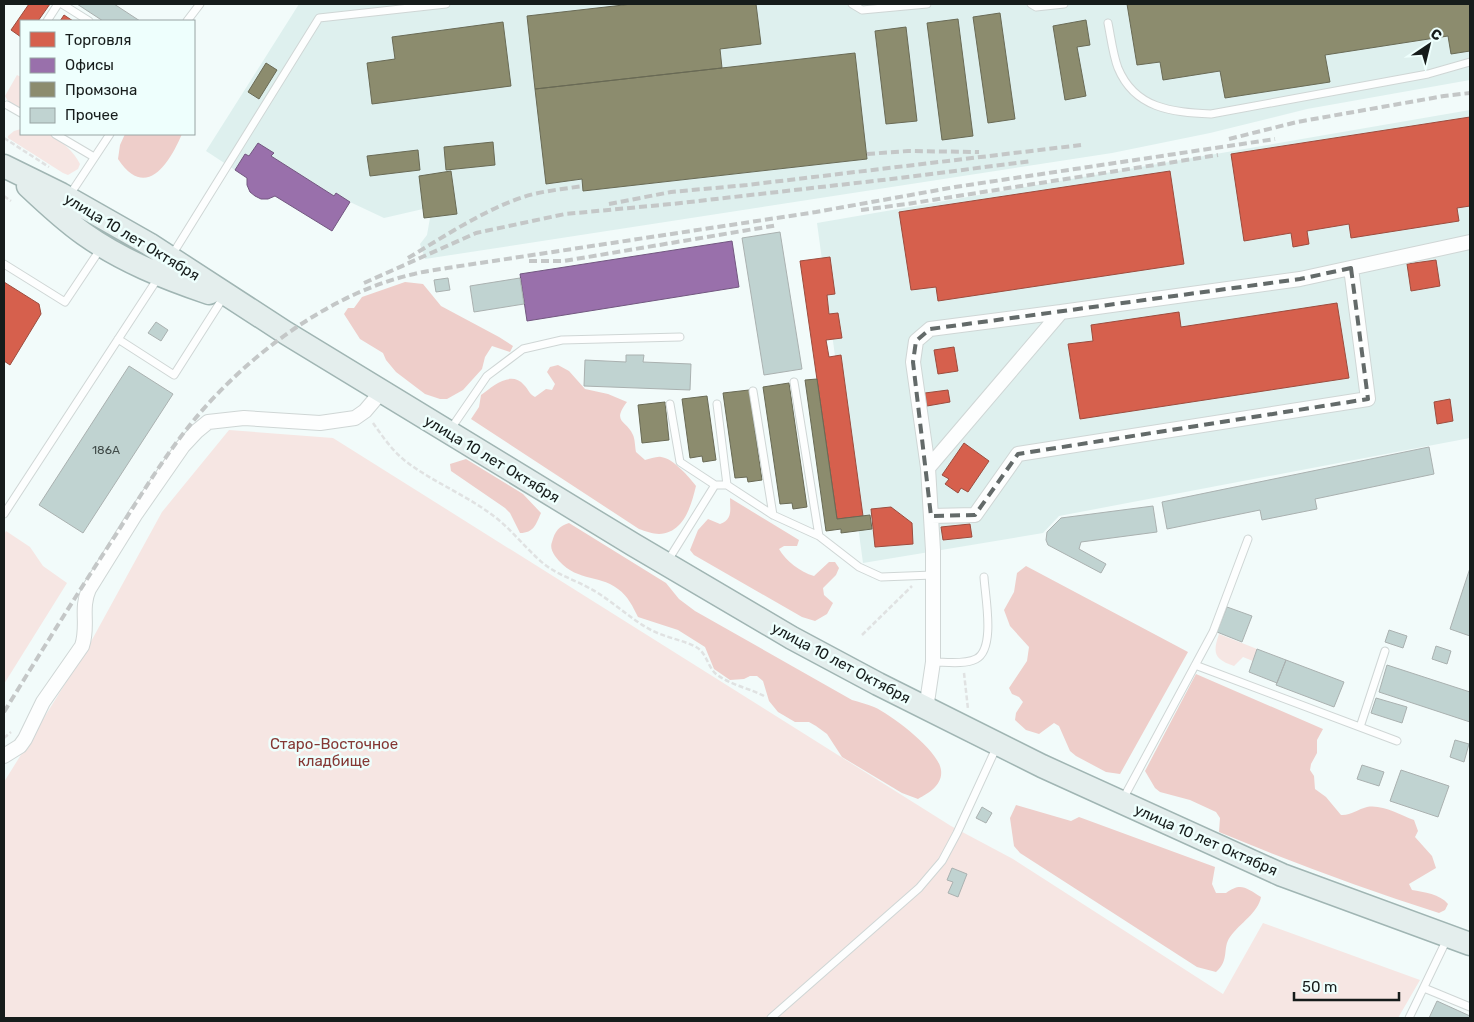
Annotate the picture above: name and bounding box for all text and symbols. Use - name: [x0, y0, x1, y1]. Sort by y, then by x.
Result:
- legend: [20, 20, 195, 135]
- north arrow: [1404, 20, 1454, 70]
- text: С: [1427, 25, 1445, 45]
- text: Торговля: [65, 31, 131, 49]
- text: Офисы: [65, 56, 114, 74]
- text: Промзона: [65, 81, 137, 99]
- text: Прочее: [65, 106, 118, 124]
- street label: улица 10 лет Октября: [61, 189, 203, 285]
- street label: улица 10 лет Октября: [421, 411, 563, 507]
- house number: 186А: [92, 443, 120, 457]
- street label: улица 10 лет Октября: [768, 619, 914, 707]
- park label: Старо-Восточное кладбище: [270, 735, 398, 770]
- street label: улица 10 лет Октября: [1132, 800, 1280, 880]
- scale bar: [1294, 970, 1399, 1002]
- text: 50 m: [1302, 978, 1337, 996]

